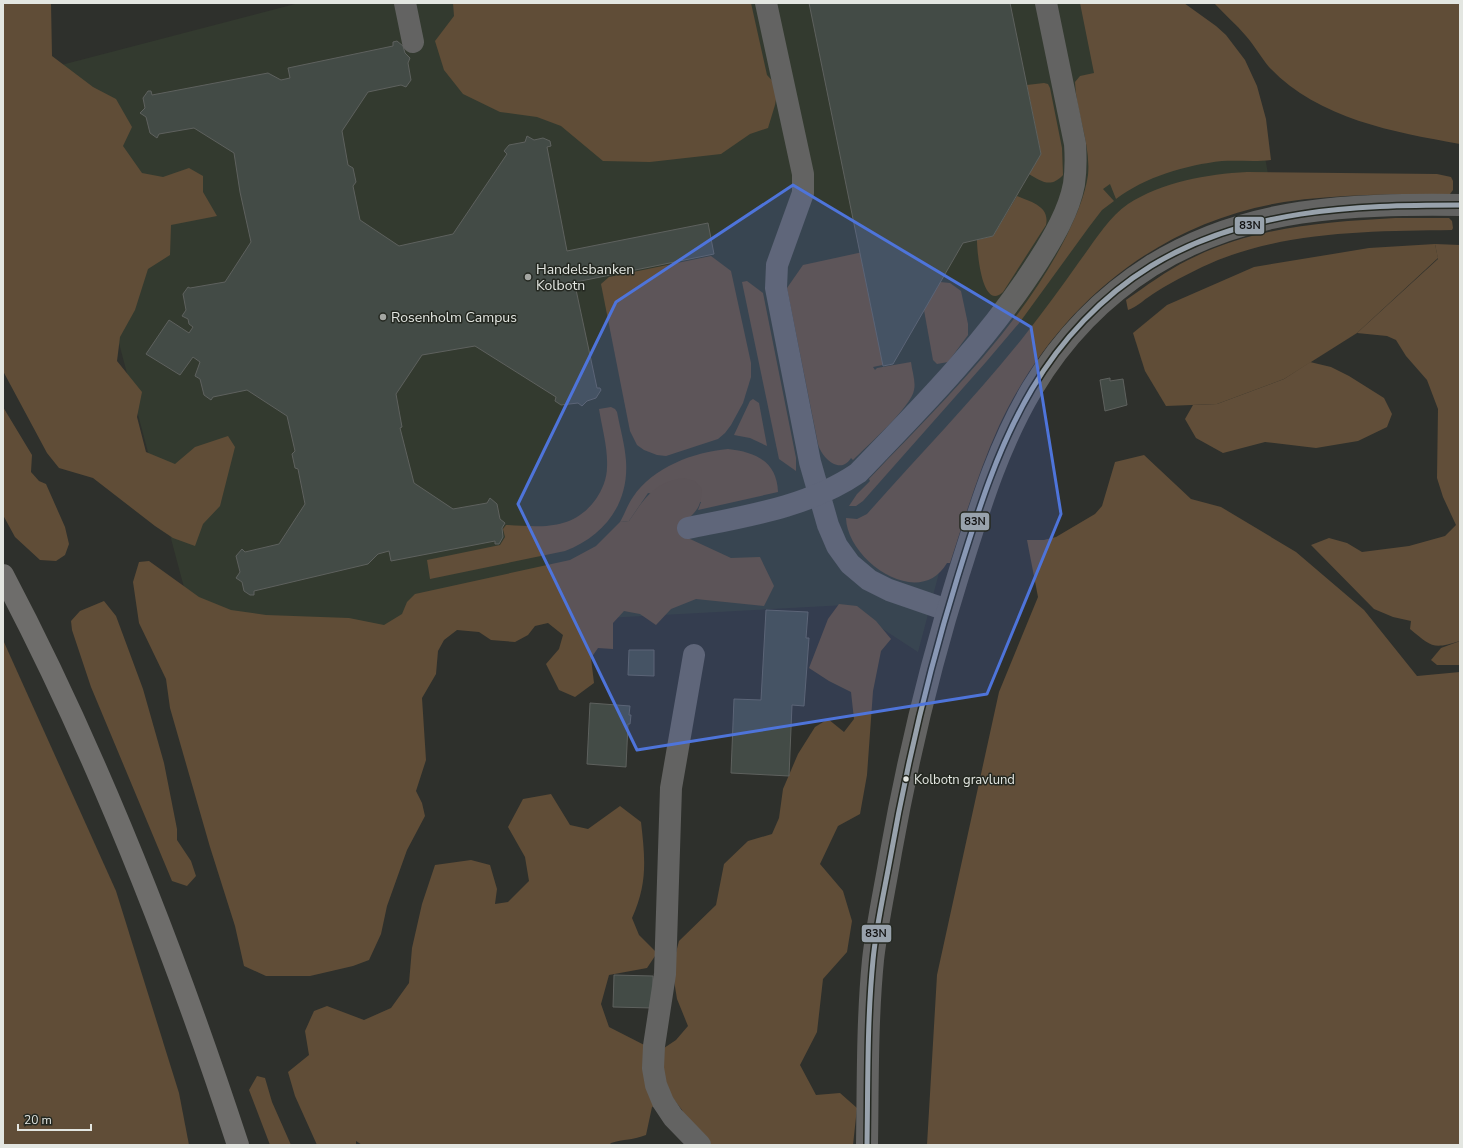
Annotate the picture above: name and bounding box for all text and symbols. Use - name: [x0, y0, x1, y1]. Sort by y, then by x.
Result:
- line badge: 83N: [1234, 216, 1265, 235]
- text: 83N: [1239, 218, 1261, 233]
- place label: Handelsbanken Kolbotn: [536, 260, 634, 295]
- marker: Handelsbanken Kolbotn: [523, 272, 533, 282]
- place label: Rosenholm Campus: [391, 308, 517, 327]
- marker: Rosenholm Campus: [378, 312, 388, 322]
- line badge: 83N: [960, 512, 990, 531]
- text: 83N: [964, 514, 986, 529]
- place label: Kolbotn gravlund: [914, 771, 1015, 789]
- marker: Kolbotn gravlund: [901, 774, 911, 784]
- line badge: 83N: [861, 924, 892, 943]
- text: 83N: [865, 926, 887, 941]
- scale bar: [18, 1106, 91, 1132]
- text: 20 m: [24, 1112, 52, 1128]

